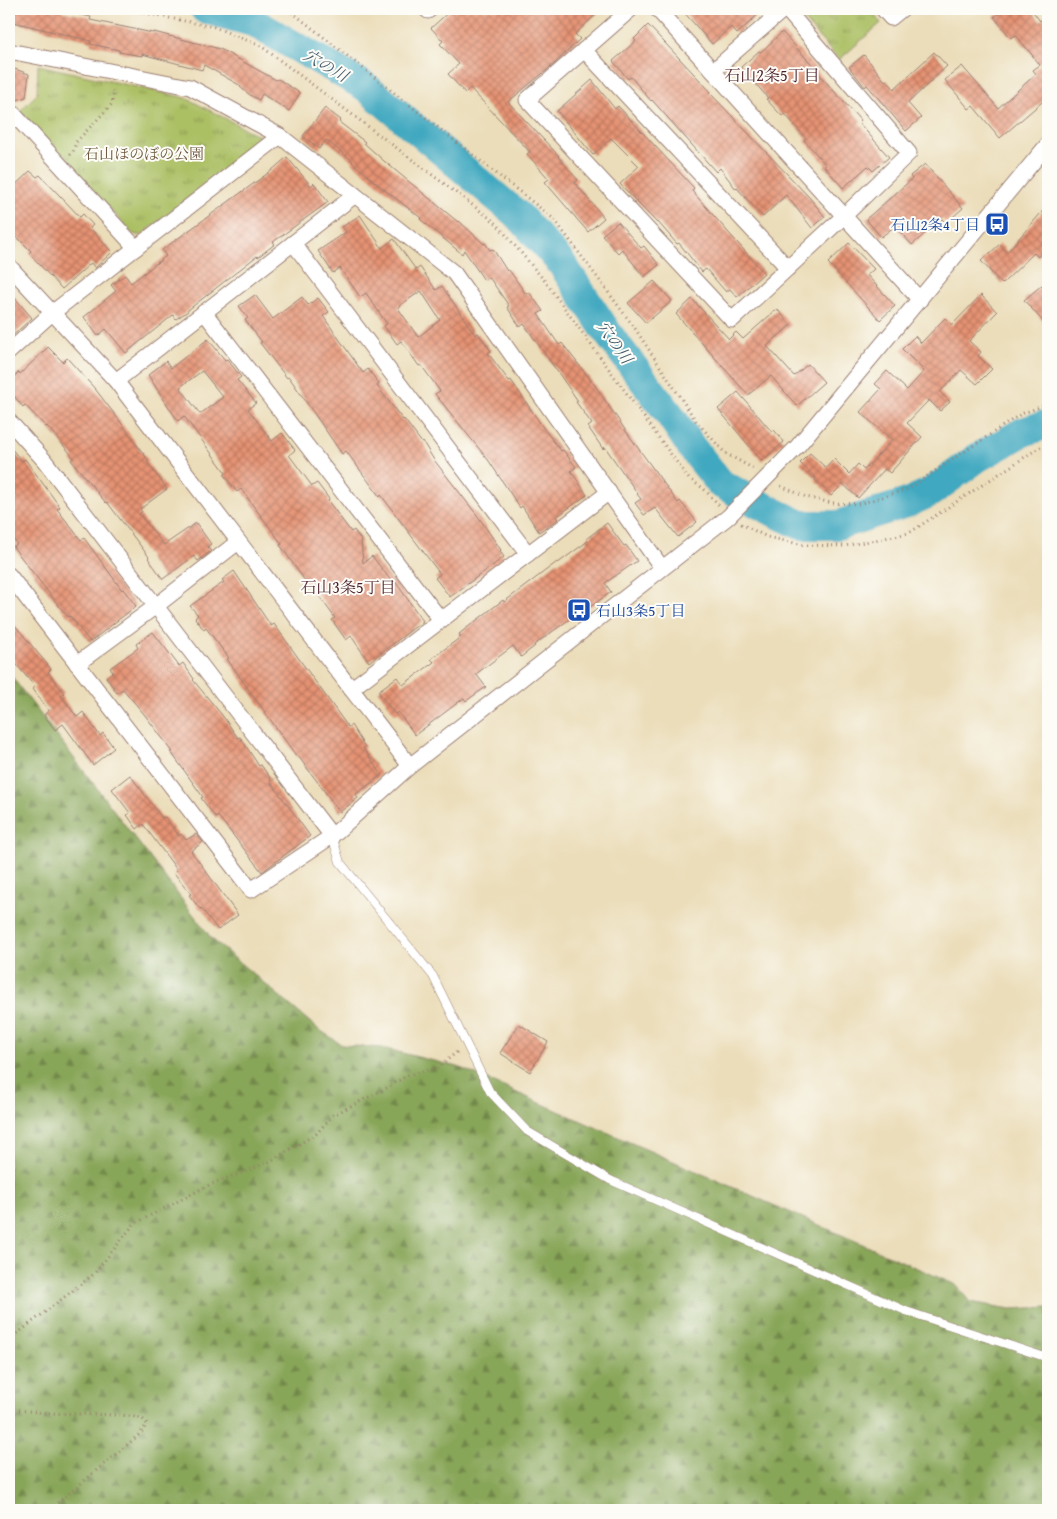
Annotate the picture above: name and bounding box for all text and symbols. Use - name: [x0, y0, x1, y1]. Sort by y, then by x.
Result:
- water label: 穴の川: [299, 43, 355, 88]
- district label: 石山2条5丁目: [724, 63, 820, 87]
- park label: 石山ほのぼの公園: [84, 143, 204, 164]
- bus stop icon: 石山2条4丁目: [984, 211, 1010, 237]
- place label: 石山2条4丁目: [891, 214, 980, 235]
- water label: 穴の川: [591, 316, 640, 370]
- district label: 石山3条5丁目: [300, 575, 396, 599]
- bus stop icon: 石山3条5丁目: [566, 597, 592, 623]
- place label: 石山3条5丁目: [596, 600, 685, 621]

